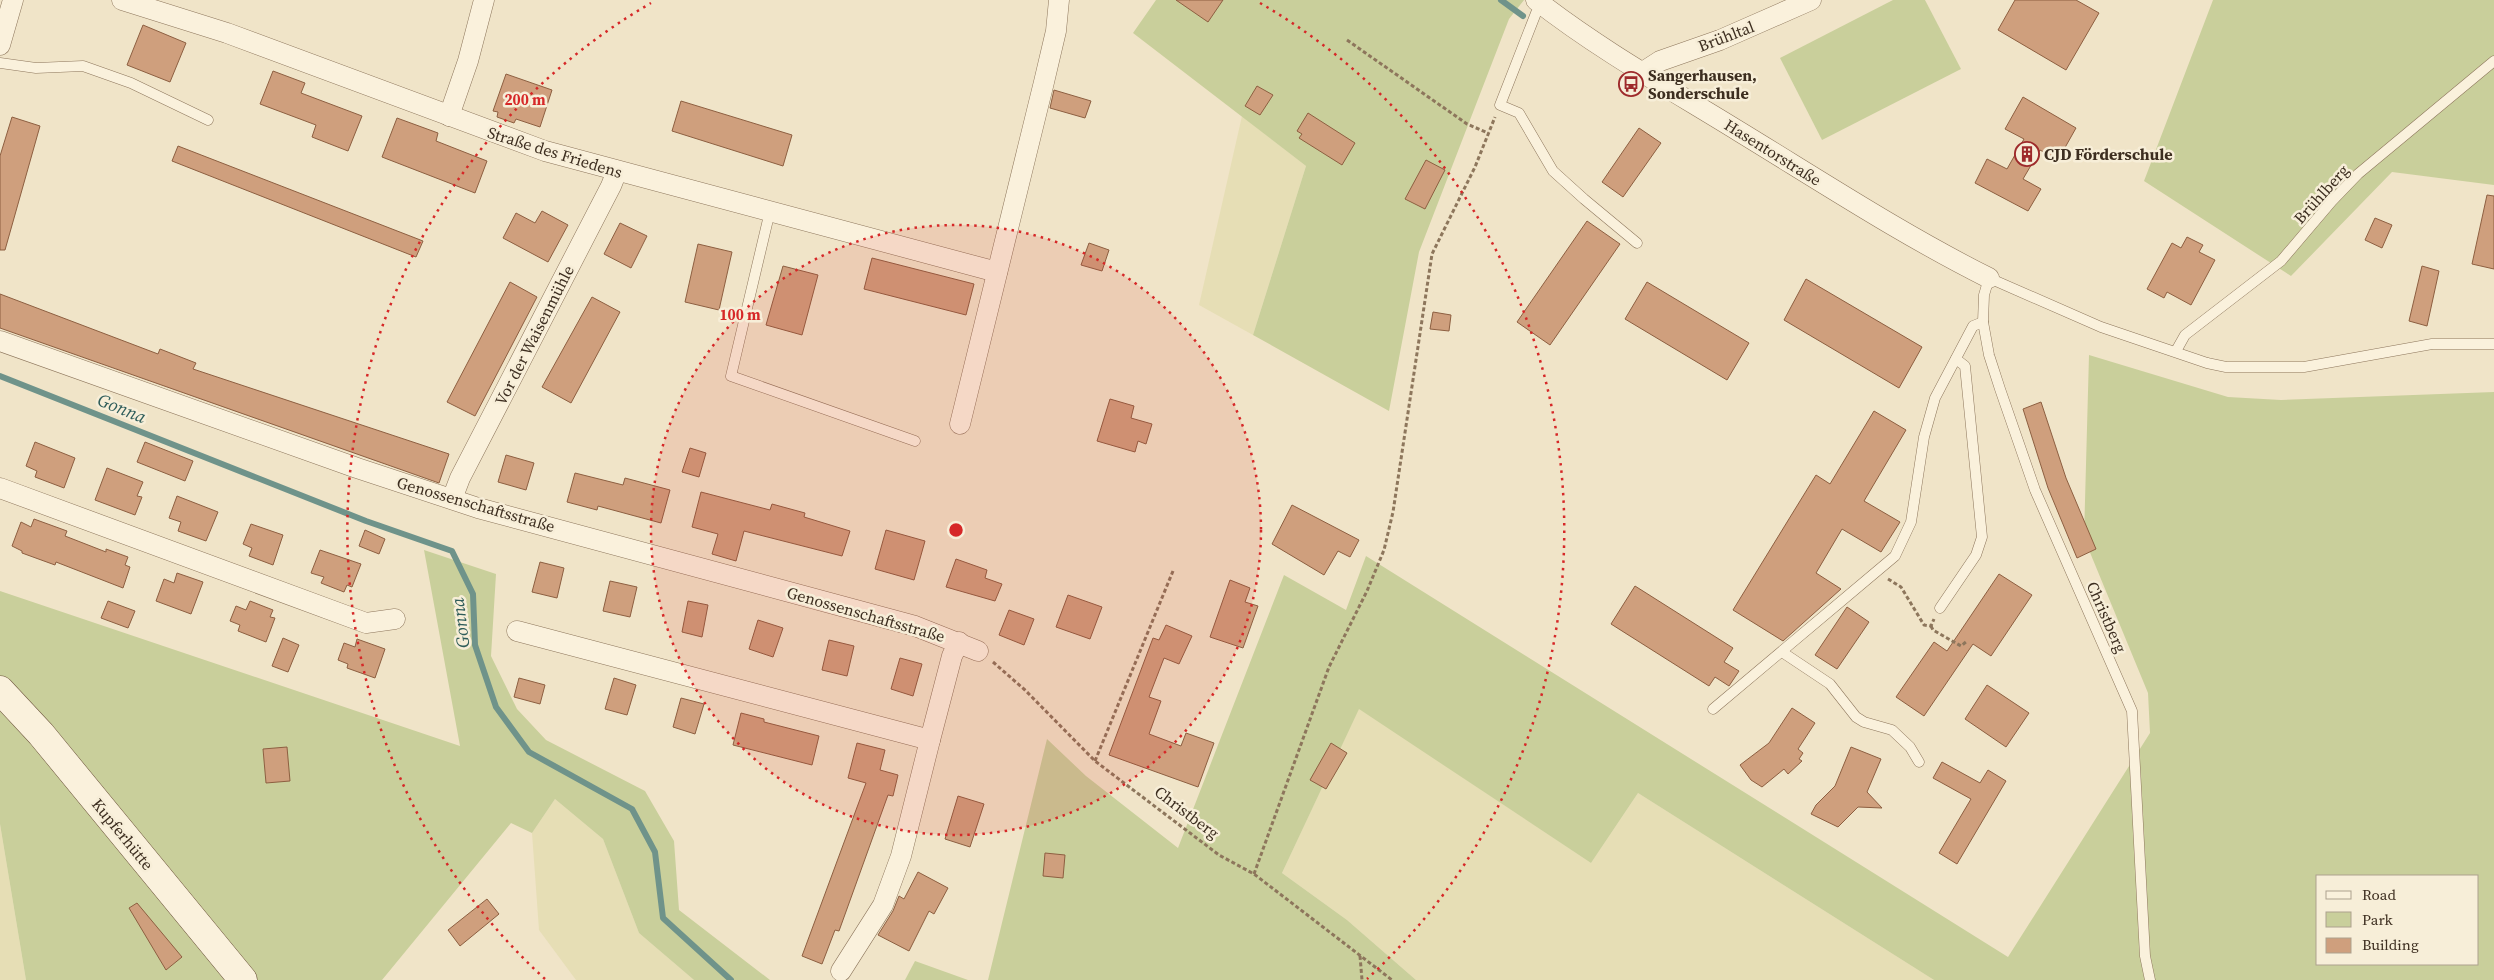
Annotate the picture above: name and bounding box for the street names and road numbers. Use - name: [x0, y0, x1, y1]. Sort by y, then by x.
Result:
- street label: Brühltal: [1695, 15, 1758, 57]
- street label: Hasentorstraße: [1720, 113, 1826, 191]
- street label: Straße des Friedens: [485, 121, 625, 183]
- street label: Brühlberg: [2288, 160, 2354, 228]
- street label: Vor der Waisenmühle: [489, 261, 579, 409]
- street label: Genossenschaftsstraße: [394, 471, 558, 537]
- street label: Christberg: [2082, 578, 2132, 656]
- street label: Genossenschaftsstraße: [784, 581, 948, 647]
- street label: Christberg: [1150, 780, 1224, 844]
- street label: Kupferhütte: [87, 793, 159, 875]

